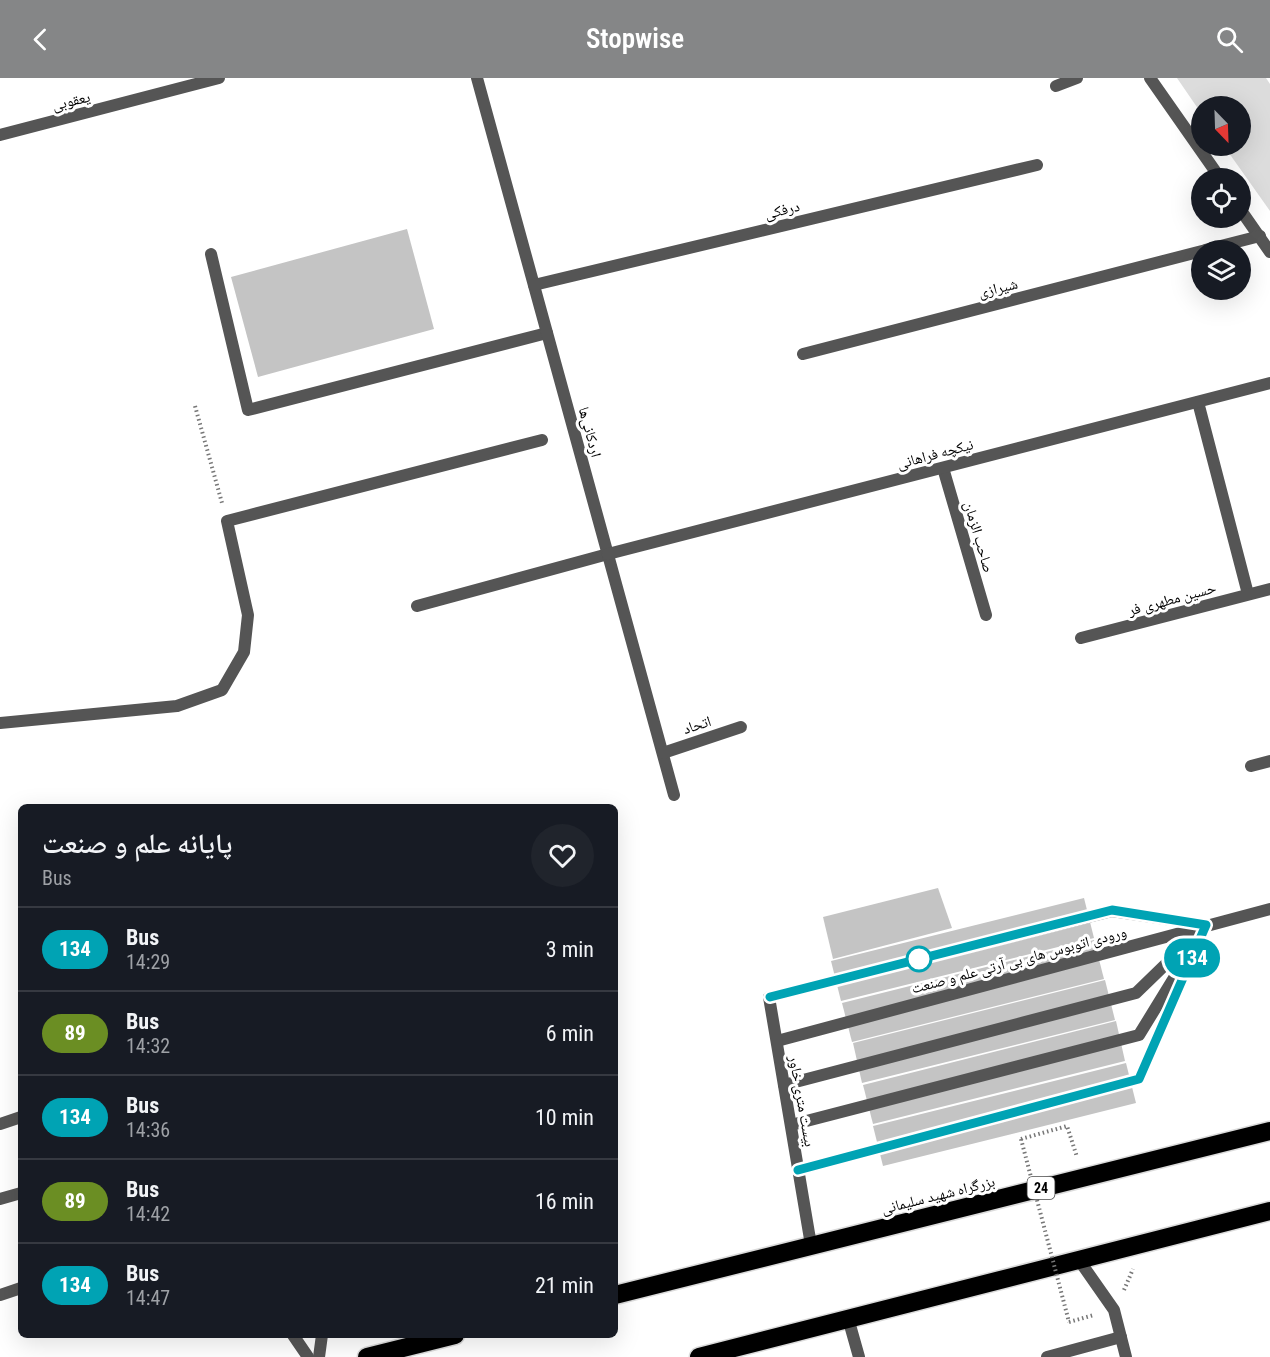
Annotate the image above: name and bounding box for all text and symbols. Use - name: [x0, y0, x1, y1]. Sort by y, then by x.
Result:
- icon: back: [24, 23, 57, 56]
- text: Stopwise: [586, 23, 684, 55]
- icon: search: [1213, 23, 1246, 56]
- street label: یعقوبی: [50, 88, 92, 115]
- north arrow: [1191, 96, 1251, 156]
- map controls: [1191, 96, 1251, 300]
- button: locate: [1191, 168, 1251, 228]
- street label: درفکی: [763, 197, 802, 224]
- button: layers: [1191, 240, 1251, 300]
- street label: شیرازی: [976, 274, 1020, 303]
- street label: اردکانی‌ها: [574, 405, 605, 459]
- street label: نیکچه فراهانی: [895, 435, 975, 474]
- street label: صاحب الزمان: [959, 499, 998, 575]
- street label: حسین مطهری فر: [1125, 579, 1219, 621]
- street label: اتحاد: [681, 712, 713, 738]
- button: heart: [531, 824, 594, 887]
- text: پایانه علم و صنعت: [42, 827, 232, 860]
- text: Bus: [42, 866, 72, 890]
- street label: ورودی اتوبوس های بی آرتی علم و صنعت: [909, 923, 1129, 998]
- text: Bus: [126, 925, 159, 950]
- text: 134: [59, 937, 91, 961]
- text: 3 min: [546, 937, 594, 962]
- line badge: 134: [1158, 938, 1226, 978]
- unlabelled marker: [906, 946, 932, 972]
- text: 134: [1176, 946, 1208, 970]
- text: 14:29: [126, 950, 170, 974]
- text: Bus: [126, 1009, 159, 1034]
- text: 89: [64, 1021, 86, 1045]
- text: 6 min: [546, 1021, 594, 1046]
- text: 14:32: [126, 1034, 170, 1058]
- street label: بیست متری خاور: [784, 1053, 819, 1148]
- text: Bus: [126, 1093, 159, 1118]
- text: 134: [59, 1105, 91, 1129]
- text: 10 min: [535, 1105, 594, 1130]
- text: 14:36: [126, 1118, 170, 1142]
- street label: بزرگراه شهید سلیمانی: [879, 1172, 997, 1219]
- text: Bus: [126, 1177, 159, 1202]
- road number: 24: [1028, 1177, 1054, 1199]
- text: 89: [64, 1189, 86, 1213]
- text: 16 min: [535, 1189, 594, 1214]
- text: 14:42: [126, 1202, 170, 1226]
- text: Bus: [126, 1261, 159, 1286]
- text: 134: [59, 1273, 91, 1297]
- text: 21 min: [535, 1273, 594, 1298]
- text: 14:47: [126, 1286, 170, 1310]

